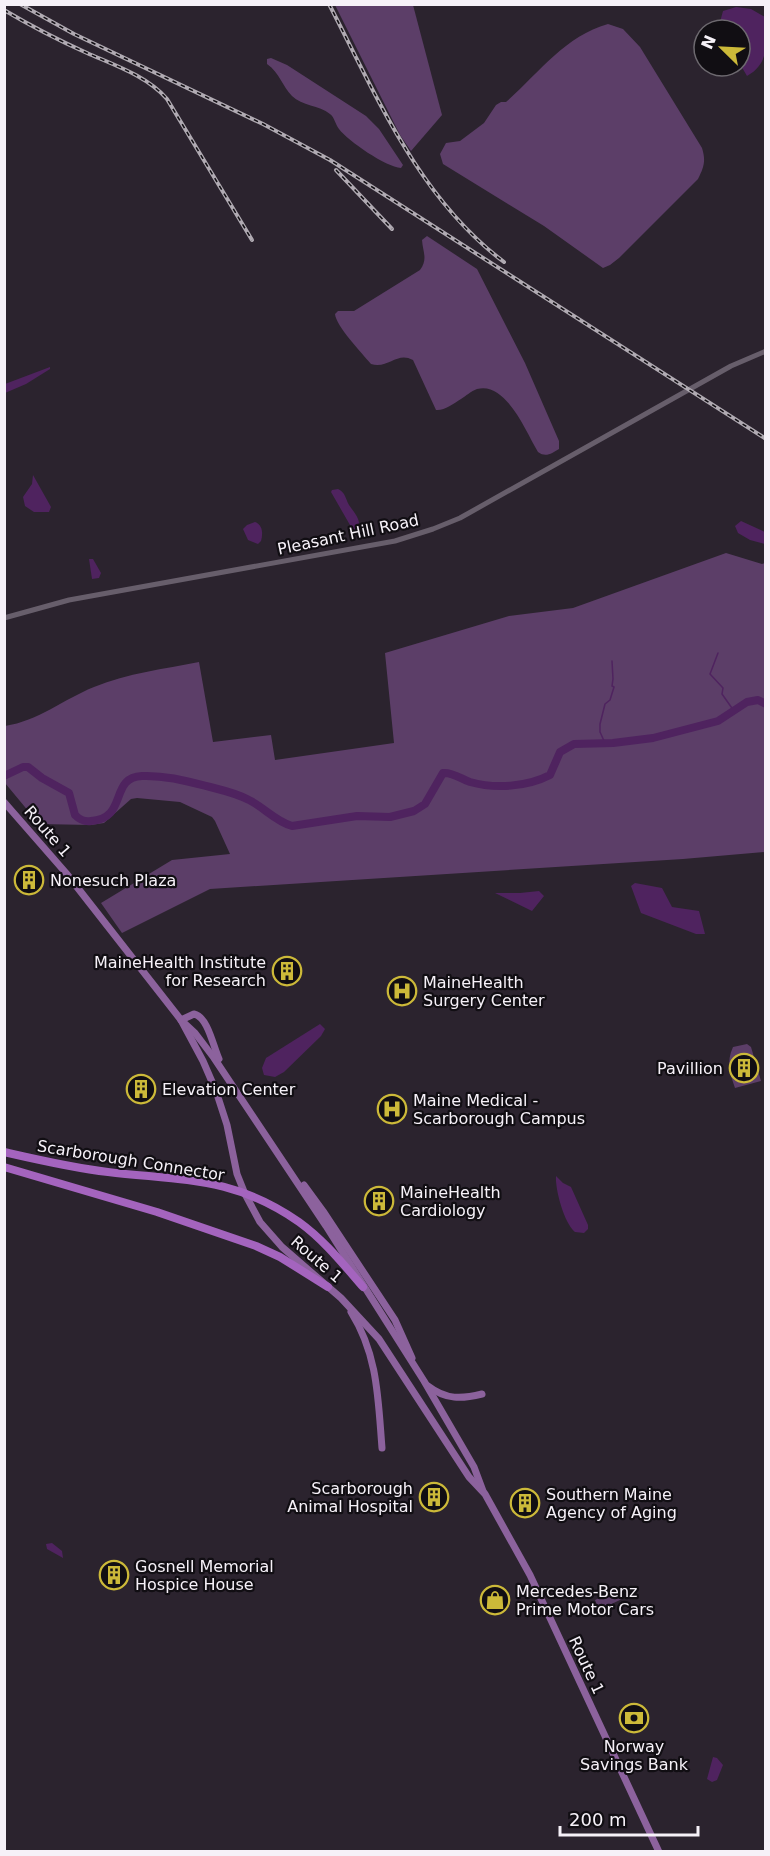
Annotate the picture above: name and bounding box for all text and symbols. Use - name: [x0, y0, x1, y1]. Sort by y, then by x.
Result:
- north arrow: [692, 18, 752, 78]
- text: N: [697, 32, 720, 52]
- street label: Pleasant Hill Road: [276, 510, 420, 559]
- street label: Route 1: [20, 802, 75, 861]
- building icon: Nonesuch Plaza: [13, 864, 45, 896]
- place label: Nonesuch Plaza: [50, 871, 176, 890]
- place label: MaineHealth Institute for Research: [94, 953, 266, 990]
- building icon: MaineHealth Institute for Research: [271, 955, 303, 987]
- place label: MaineHealth Surgery Center: [423, 973, 545, 1010]
- hospital icon: MaineHealth Surgery Center: [386, 975, 418, 1007]
- building icon: Pavillion: [728, 1052, 760, 1084]
- place label: Pavillion: [657, 1059, 723, 1078]
- building icon: Elevation Center: [125, 1073, 157, 1105]
- place label: Elevation Center: [162, 1080, 296, 1099]
- place label: Maine Medical - Scarborough Campus: [413, 1091, 585, 1128]
- hospital icon: Maine Medical - Scarborough Campus: [376, 1093, 408, 1125]
- street label: Scarborough Connector: [36, 1136, 226, 1185]
- place label: MaineHealth Cardiology: [400, 1183, 501, 1220]
- building icon: MaineHealth Cardiology: [363, 1185, 395, 1217]
- street label: Route 1: [287, 1232, 346, 1287]
- place label: Scarborough Animal Hospital: [287, 1479, 413, 1516]
- building icon: Scarborough Animal Hospital: [418, 1481, 450, 1513]
- place label: Southern Maine Agency of Aging: [546, 1485, 677, 1522]
- building icon: Southern Maine Agency of Aging: [509, 1487, 541, 1519]
- place label: Gosnell Memorial Hospice House: [135, 1557, 274, 1594]
- building icon: Gosnell Memorial Hospice House: [98, 1559, 130, 1591]
- place label: Mercedes-Benz Prime Motor Cars: [516, 1582, 654, 1619]
- shop icon: Mercedes-Benz Prime Motor Cars: [479, 1584, 511, 1616]
- street label: Route 1: [565, 1633, 608, 1697]
- bank icon: Norway Savings Bank: [618, 1702, 650, 1734]
- place label: Norway Savings Bank: [580, 1737, 689, 1774]
- scale bar: [560, 1799, 698, 1837]
- text: 200 m: [569, 1809, 627, 1830]

